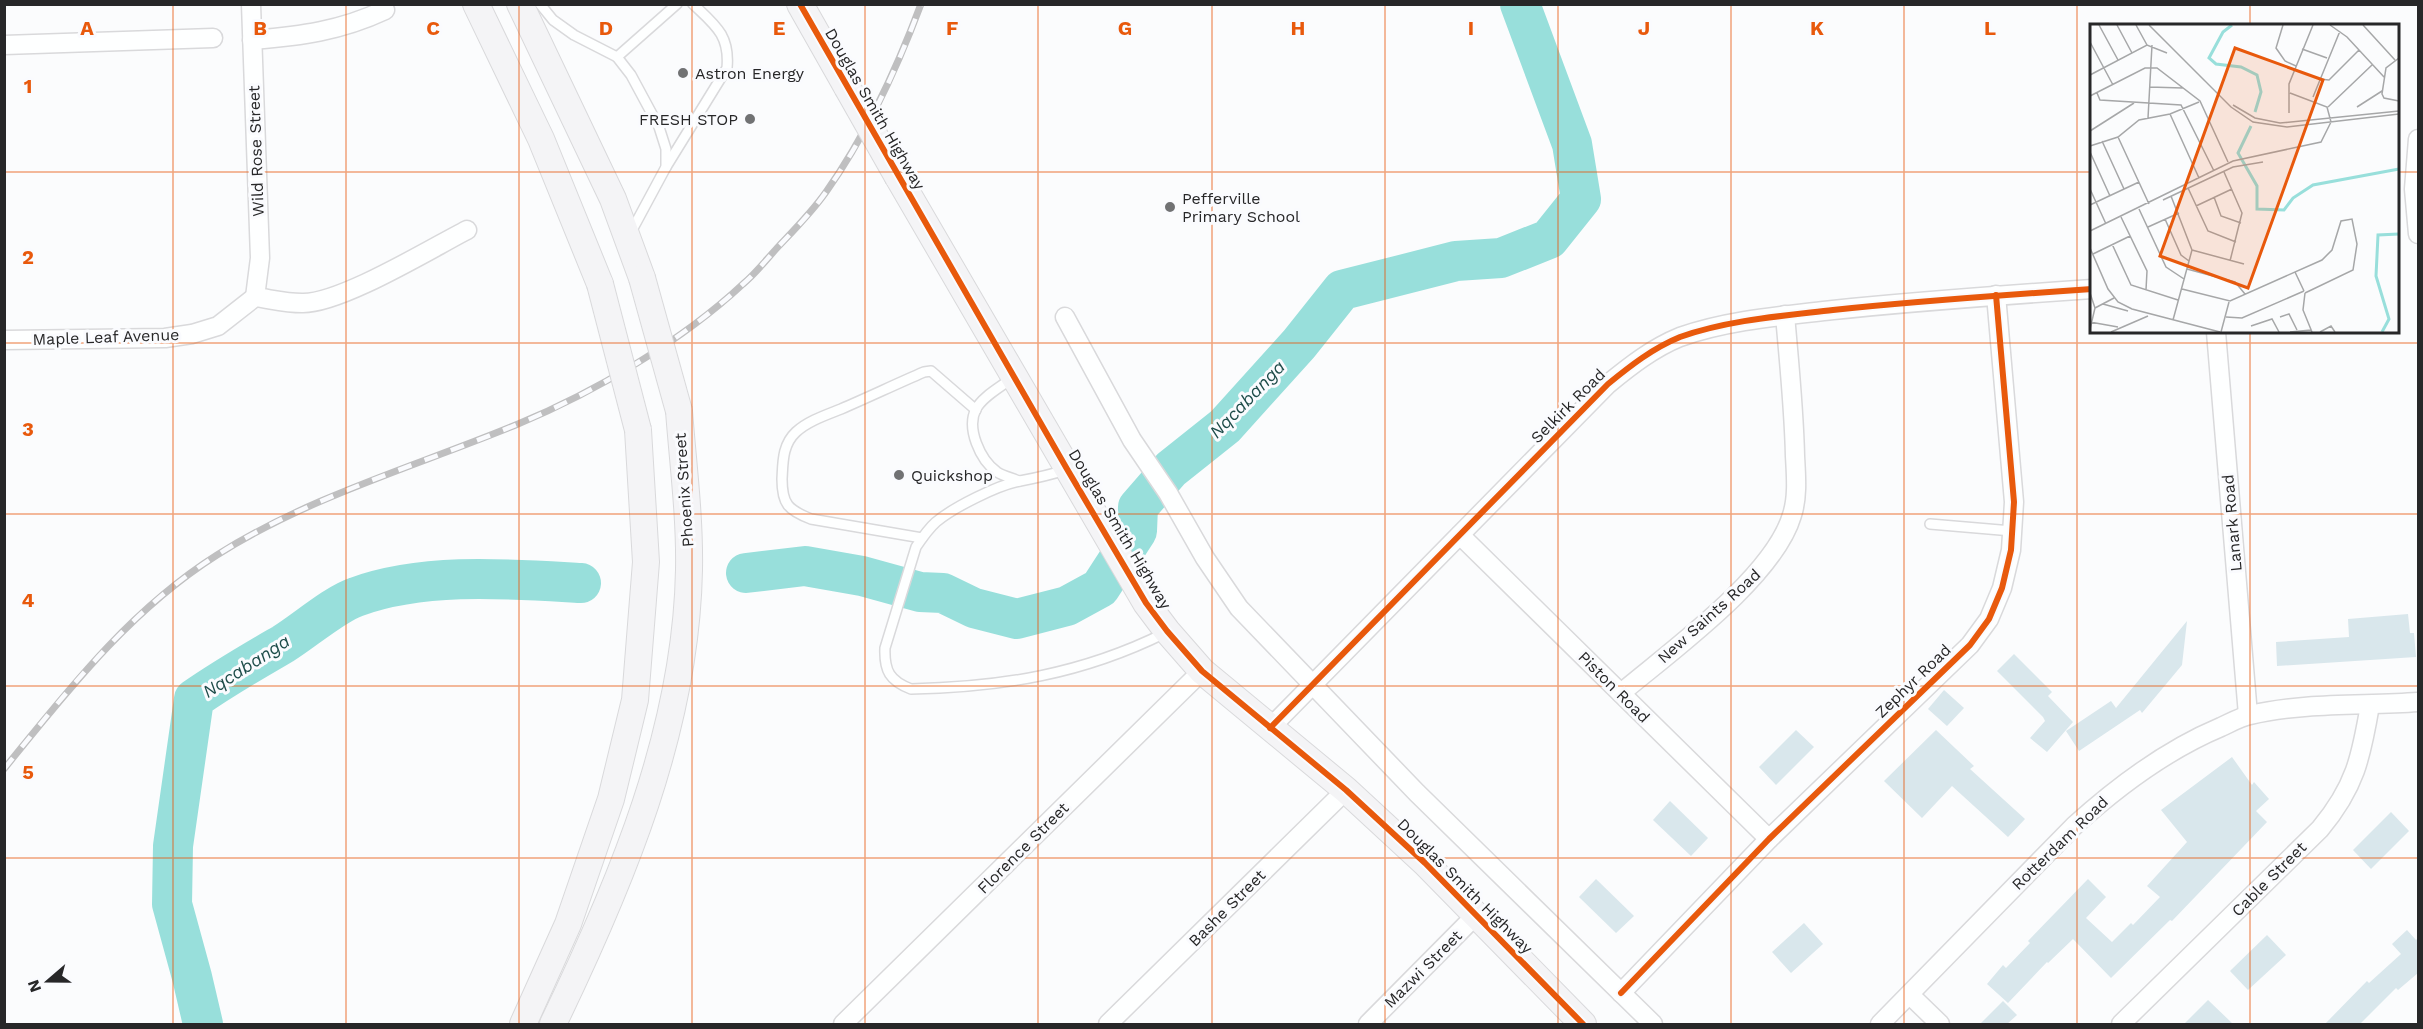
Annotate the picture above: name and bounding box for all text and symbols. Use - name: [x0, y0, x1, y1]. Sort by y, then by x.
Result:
- text: A: [80, 16, 94, 40]
- text: B: [253, 16, 267, 40]
- text: C: [426, 16, 440, 40]
- text: D: [599, 16, 613, 40]
- text: E: [773, 16, 785, 40]
- text: F: [946, 16, 958, 40]
- text: G: [1118, 16, 1132, 40]
- text: H: [1291, 16, 1305, 40]
- text: I: [1468, 16, 1474, 40]
- text: J: [1638, 16, 1650, 40]
- text: K: [1810, 16, 1824, 40]
- text: L: [1984, 16, 1996, 40]
- inset map: [2090, 24, 2399, 333]
- street label: Douglas Smith Highway: [821, 25, 929, 194]
- place label: Astron Energy: [695, 64, 805, 83]
- marker: Astron Energy: [676, 66, 690, 80]
- text: 1: [24, 74, 32, 98]
- street label: Wild Rose Street: [244, 85, 268, 217]
- place label: FRESH STOP: [639, 110, 738, 129]
- marker: FRESH STOP: [743, 112, 757, 126]
- place label: Pefferville Primary School: [1182, 189, 1300, 226]
- marker: Pefferville Primary School: [1163, 200, 1177, 214]
- text: 2: [22, 245, 34, 269]
- street label: Maple Leaf Avenue: [32, 325, 180, 349]
- water label: Nqcabanga: [1205, 356, 1289, 442]
- street label: Selkirk Road: [1527, 365, 1609, 447]
- text: 3: [22, 417, 34, 441]
- street label: Phoenix Street: [671, 432, 697, 548]
- street label: Douglas Smith Highway: [1065, 445, 1176, 613]
- place label: Quickshop: [911, 466, 993, 485]
- marker: Quickshop: [892, 468, 906, 482]
- street label: Lanark Road: [2218, 474, 2246, 572]
- street label: New Saints Road: [1654, 565, 1764, 667]
- text: 4: [22, 588, 35, 612]
- water label: Nqcabanga: [198, 630, 294, 702]
- street label: Zephyr Road: [1871, 640, 1955, 722]
- street label: Piston Road: [1574, 647, 1654, 727]
- text: 5: [22, 760, 34, 784]
- street label: Rotterdam Road: [2008, 792, 2112, 894]
- street label: Florence Street: [973, 798, 1073, 898]
- street label: Douglas Smith Highway: [1393, 814, 1537, 958]
- street label: Cable Street: [2228, 837, 2311, 920]
- street label: Bashe Street: [1185, 865, 1270, 950]
- street label: Mazwi Street: [1380, 926, 1466, 1012]
- north arrow: [18, 951, 78, 1011]
- text: N: [23, 977, 45, 995]

